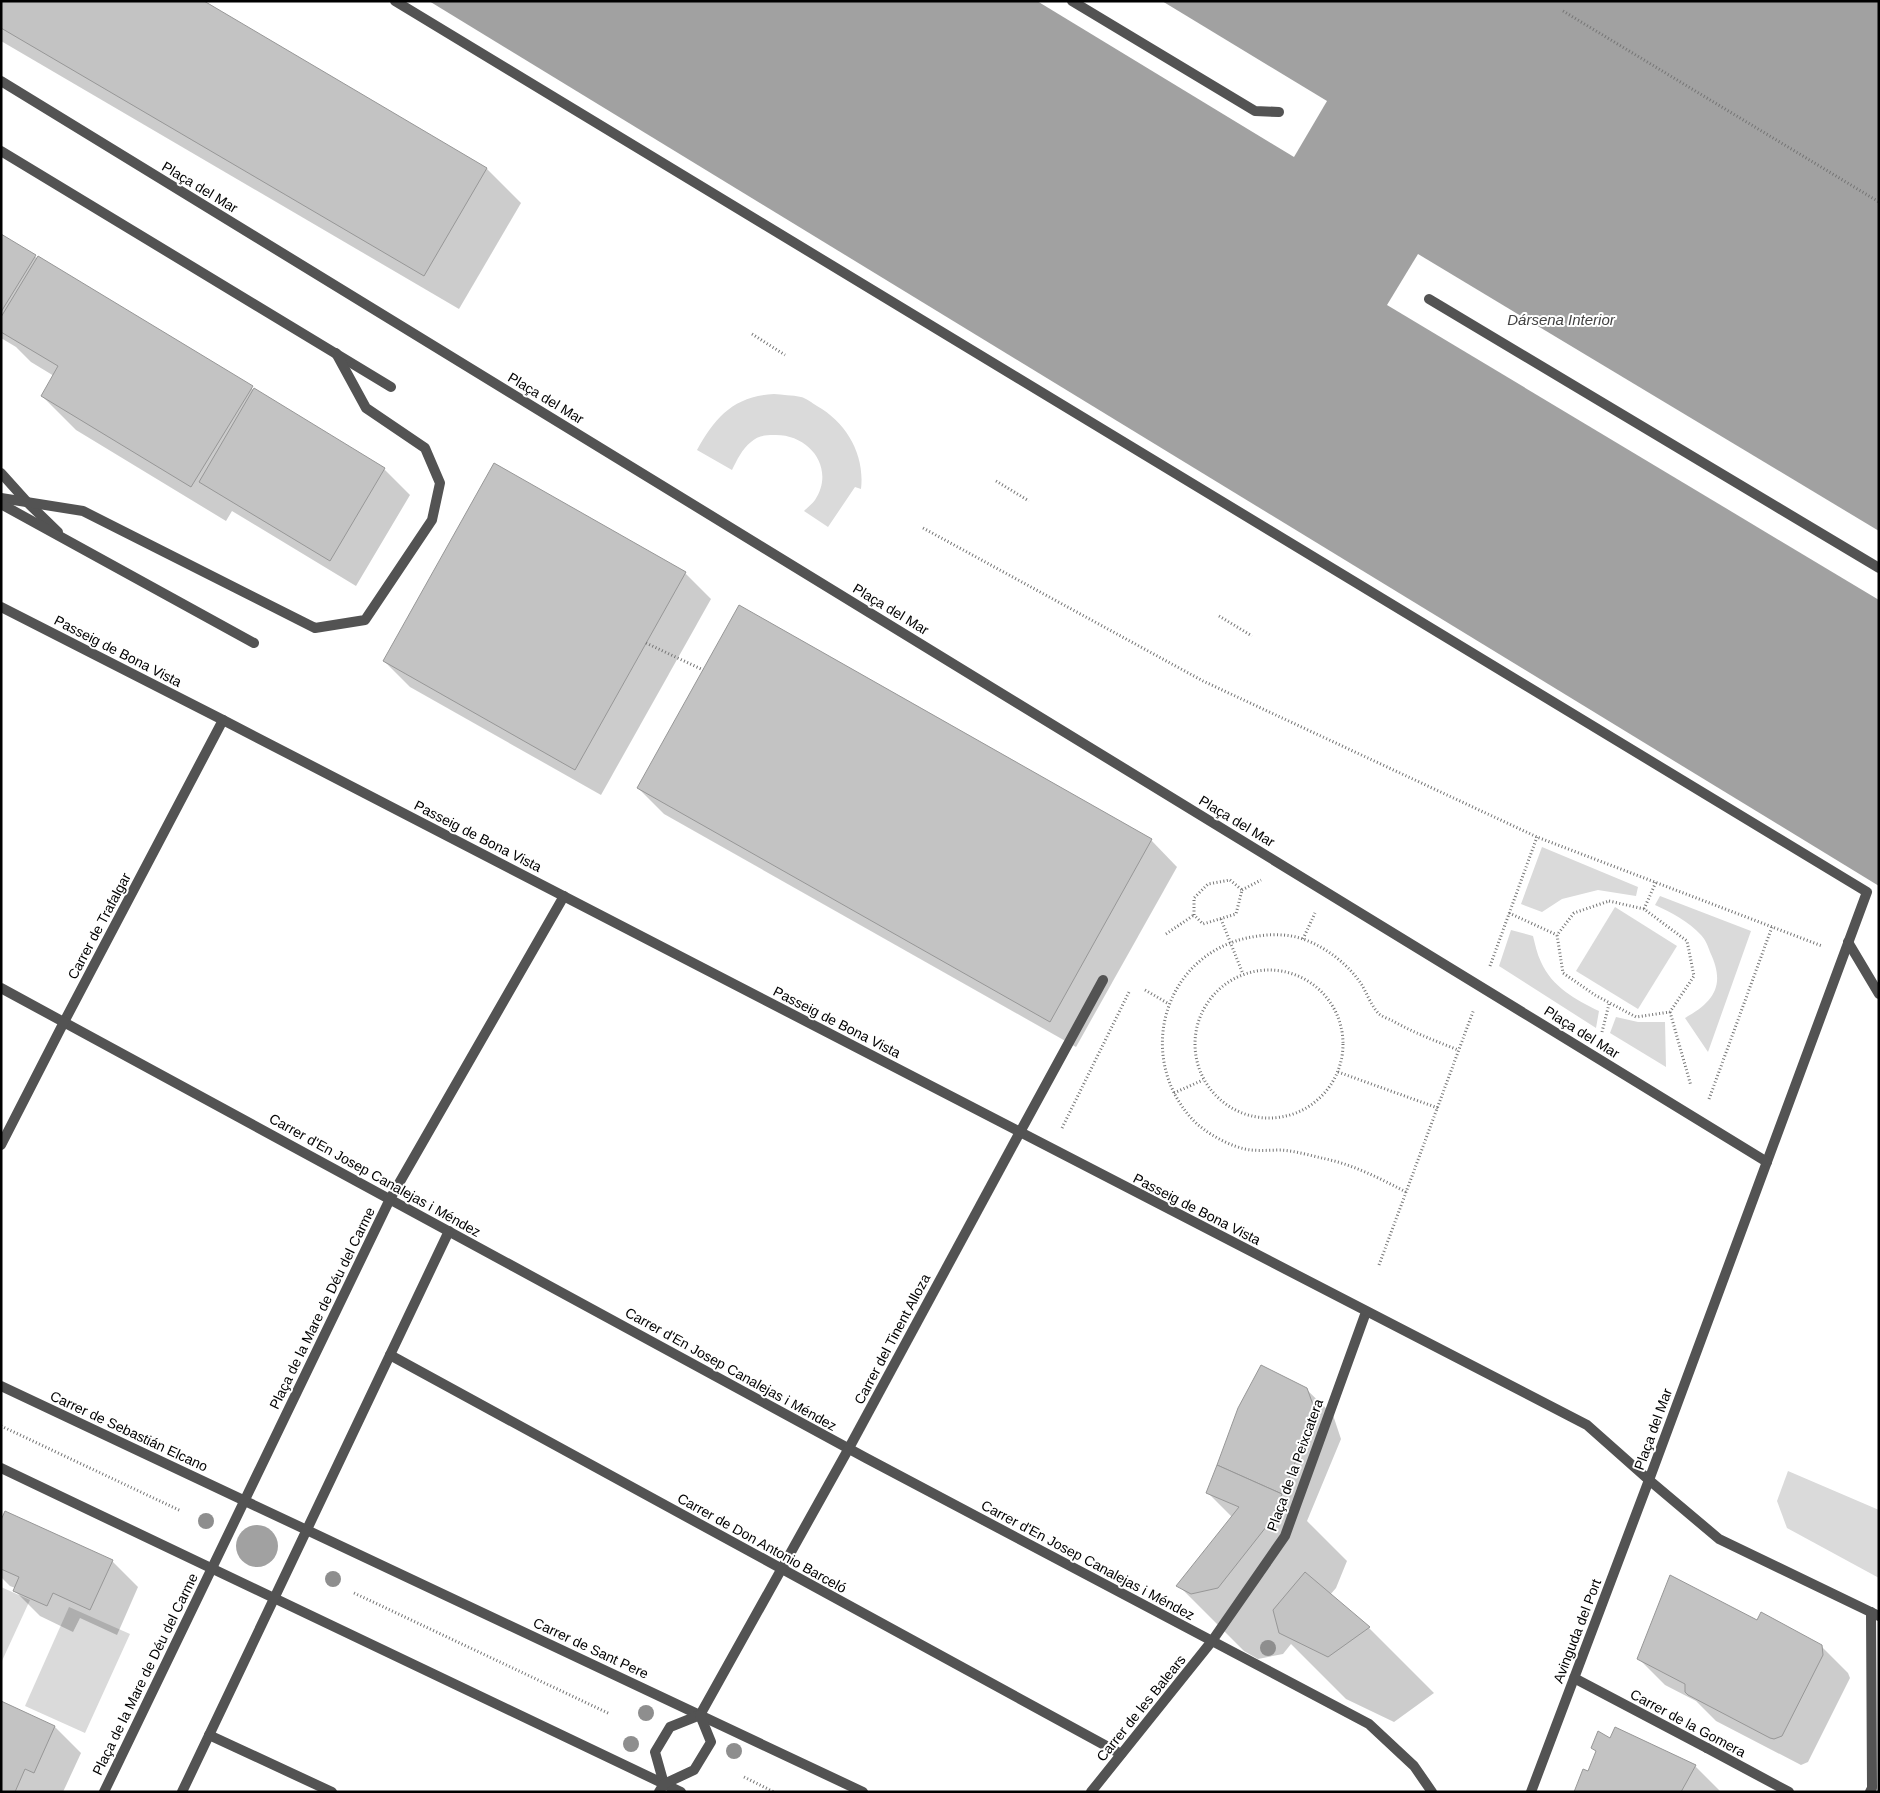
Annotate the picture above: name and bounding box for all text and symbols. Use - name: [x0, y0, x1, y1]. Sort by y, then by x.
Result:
- street label: Plaça del Mar: [159, 158, 241, 216]
- water label: Dársena Interior: [1507, 311, 1616, 328]
- street label: Plaça del Mar: [505, 369, 587, 427]
- street label: Plaça del Mar: [850, 580, 932, 638]
- street label: Passeig de Bona Vista: [52, 612, 184, 690]
- street label: Plaça del Mar: [1196, 792, 1278, 850]
- street label: Passeig de Bona Vista: [412, 797, 544, 875]
- street label: Carrer de Trafalgar: [64, 870, 134, 982]
- street label: Passeig de Bona Vista: [771, 983, 903, 1061]
- street label: Plaça del Mar: [1541, 1003, 1623, 1062]
- street label: Carrer d'En Josep Canalejas i Méndez: [266, 1110, 484, 1240]
- street label: Passeig de Bona Vista: [1131, 1170, 1263, 1248]
- street label: Plaça de la Mare de Déu del Carme: [266, 1204, 378, 1412]
- street label: Carrer del Tinent Alloza: [851, 1271, 933, 1407]
- street label: Carrer d'En Josep Canalejas i Méndez: [622, 1304, 840, 1434]
- street label: Plaça del Mar: [1631, 1386, 1675, 1472]
- street label: Carrer de Sebastián Elcano: [48, 1387, 211, 1475]
- street label: Plaça de la Peixcatera: [1264, 1397, 1326, 1533]
- street label: Carrer de Don Antonio Barceló: [675, 1490, 849, 1596]
- street label: Carrer d'En Josep Canalejas i Méndez: [979, 1497, 1197, 1623]
- street label: Plaça de la Mare de Déu del Carme: [89, 1570, 201, 1778]
- street label: Avinguda del Port: [1550, 1577, 1604, 1685]
- street label: Carrer de Sant Pere: [531, 1614, 651, 1682]
- street label: Carrer de les Balears: [1093, 1652, 1189, 1764]
- street label: Carrer de la Gomera: [1628, 1686, 1749, 1760]

